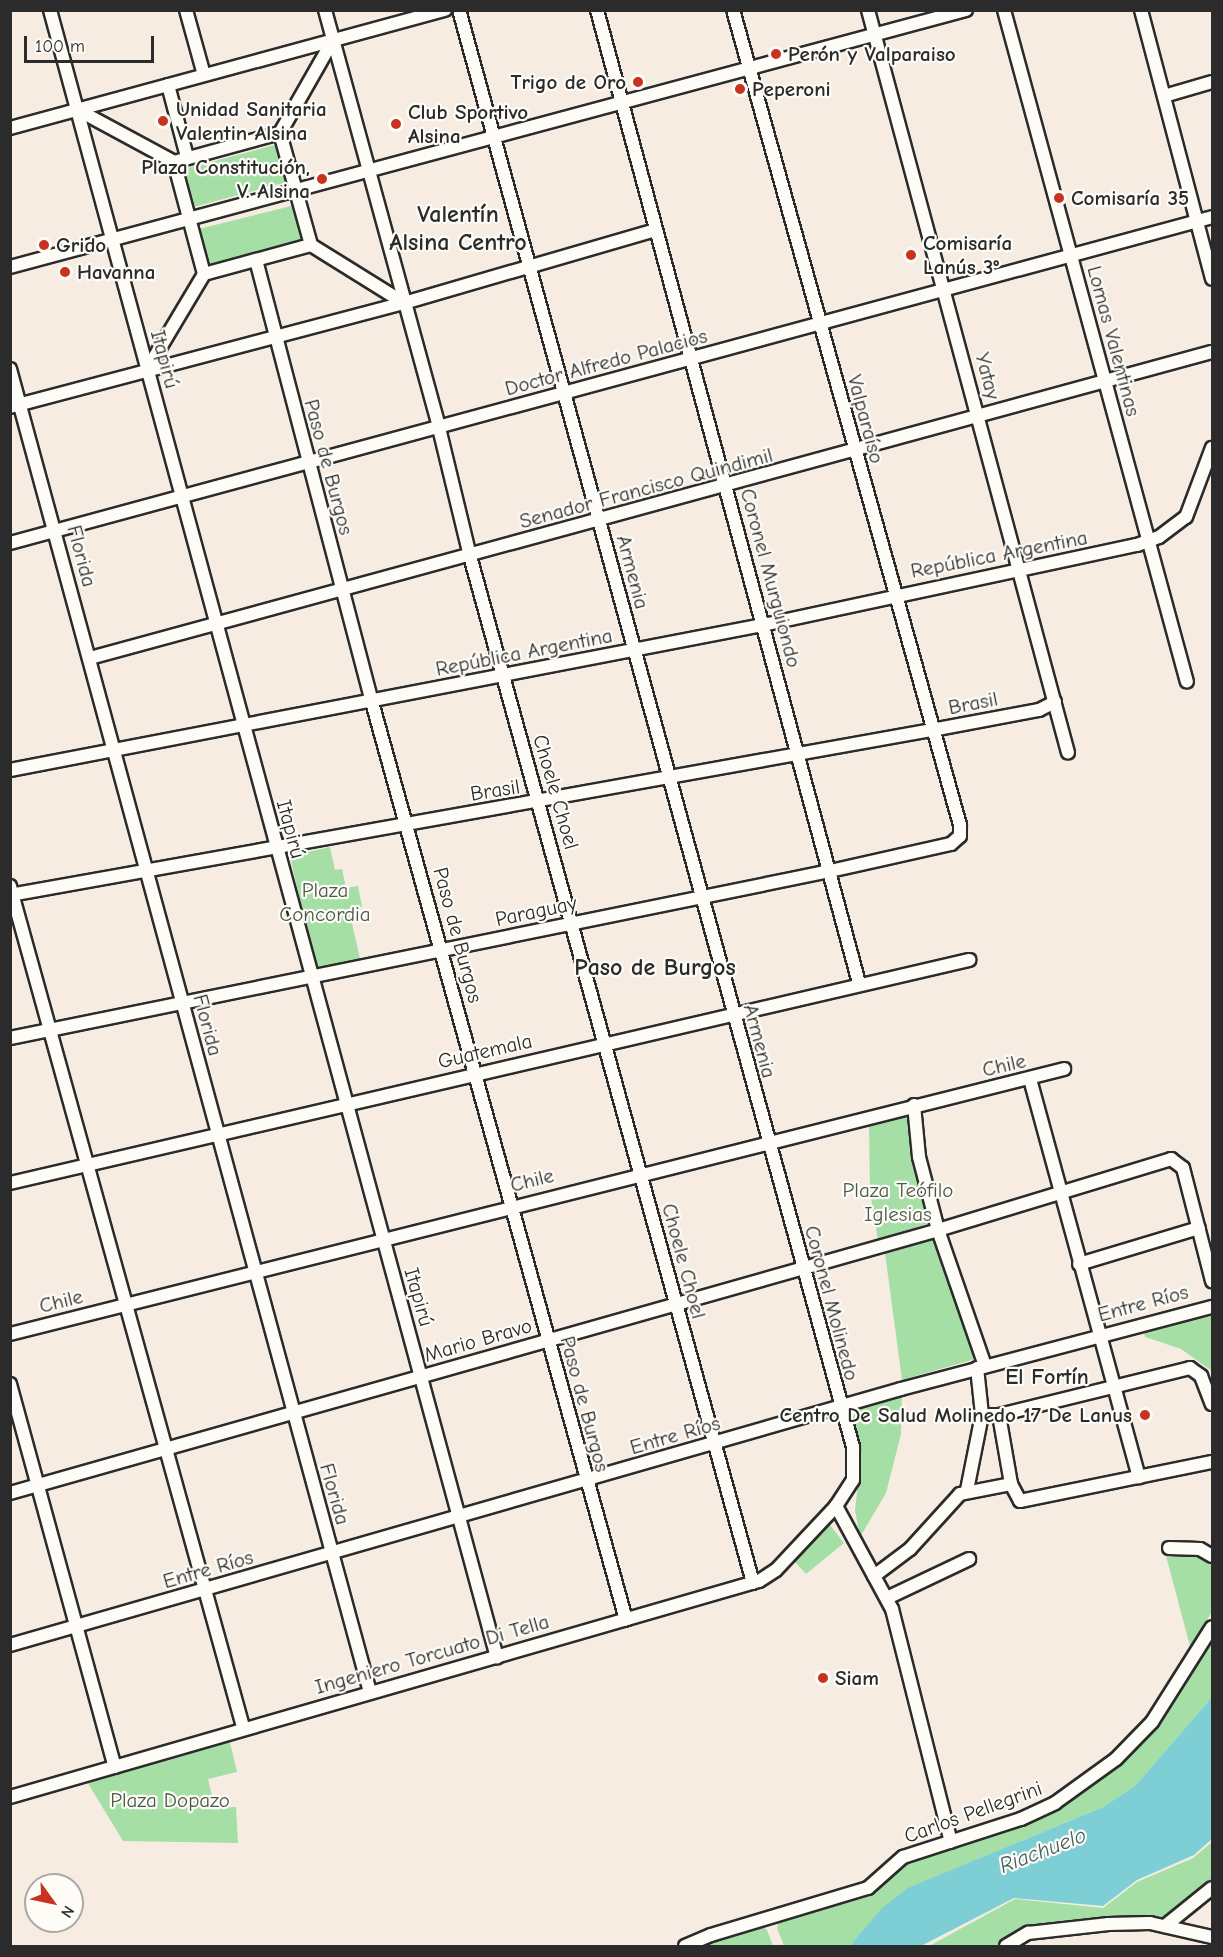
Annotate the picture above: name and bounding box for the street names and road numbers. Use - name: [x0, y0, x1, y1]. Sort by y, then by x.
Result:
- street label: Lomas Valentinas: [1082, 263, 1146, 419]
- street label: Doctor Alfredo Palacios: [502, 323, 710, 401]
- street label: Itapirú: [145, 327, 185, 391]
- street label: Yatay: [970, 350, 1006, 402]
- street label: Valparaíso: [842, 372, 890, 466]
- street label: Paso de Burgos: [299, 396, 359, 538]
- street label: Senador Francisco Quindimil: [517, 442, 775, 534]
- street label: Coronel Murguiondo: [735, 486, 807, 670]
- street label: Florida: [62, 522, 102, 590]
- street label: República Argentina: [908, 524, 1090, 584]
- street label: Armenia: [611, 532, 655, 612]
- street label: República Argentina: [433, 622, 615, 682]
- street label: Brasil: [946, 686, 1000, 720]
- street label: Choele Choel: [528, 732, 584, 852]
- street label: Brasil: [468, 774, 522, 806]
- street label: Itapirú: [271, 797, 311, 861]
- street label: Paso de Burgos: [428, 864, 488, 1006]
- street label: Paraguay: [493, 890, 579, 932]
- street label: Florida: [188, 991, 228, 1059]
- street label: Armenia: [738, 1001, 782, 1081]
- street label: Guatemala: [435, 1028, 535, 1074]
- street label: Chile: [980, 1048, 1028, 1082]
- street label: Chile: [508, 1162, 556, 1198]
- street label: Choele Choel: [657, 1201, 711, 1321]
- street label: Coronel Molinedo: [799, 1223, 865, 1383]
- street label: Itapirú: [399, 1265, 439, 1329]
- street label: Entre Ríos: [1095, 1279, 1191, 1327]
- street label: Chile: [37, 1283, 85, 1319]
- street label: Mario Bravo: [421, 1313, 535, 1367]
- street label: Paso de Burgos: [555, 1333, 615, 1475]
- street label: Entre Ríos: [627, 1410, 723, 1460]
- street label: Florida: [314, 1460, 356, 1528]
- street label: Entre Ríos: [160, 1544, 256, 1594]
- street label: Ingeniero Torcuato Di Tella: [312, 1608, 552, 1700]
- street label: Carlos Pellegrini: [901, 1775, 1045, 1849]

